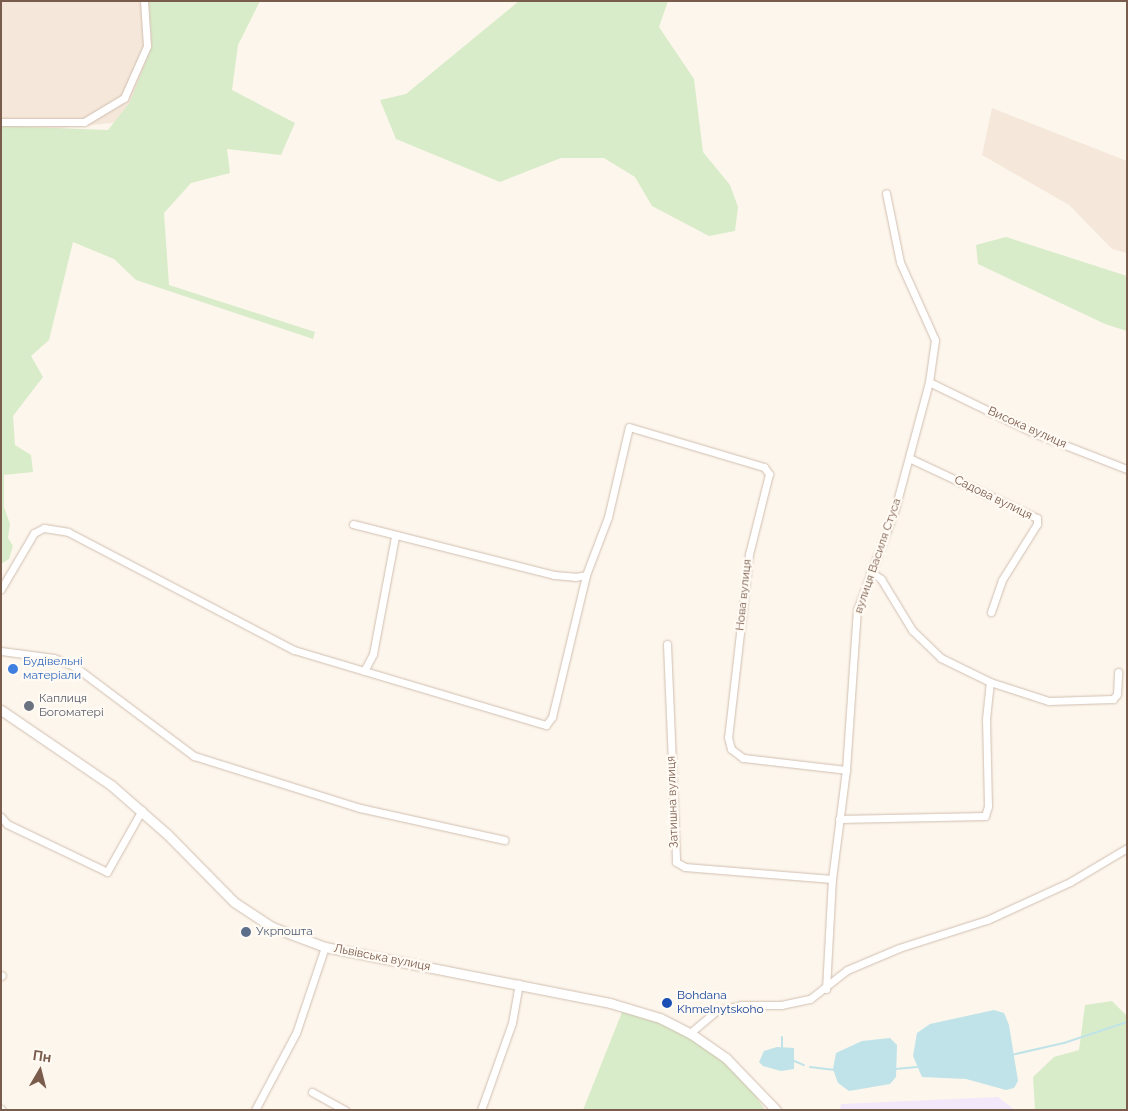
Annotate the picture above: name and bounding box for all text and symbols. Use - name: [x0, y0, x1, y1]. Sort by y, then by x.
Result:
- street label: Висока вулиця: [985, 404, 1069, 452]
- street label: Садова вулиця: [952, 473, 1034, 523]
- street label: вулиця Василя Стуса: [852, 497, 904, 615]
- street label: Нова вулиця: [733, 558, 755, 632]
- place label: Будівельні матеріали: [23, 655, 83, 683]
- marker: Будівельні матеріали: [7, 663, 19, 675]
- place label: Каплиця Богоматері: [39, 692, 104, 720]
- marker: Каплиця Богоматері: [23, 700, 35, 712]
- street label: Затишна вулиця: [664, 756, 682, 848]
- place label: Укрпошта: [256, 925, 313, 939]
- marker: Укрпошта: [240, 926, 252, 938]
- street label: Львівська вулиця: [332, 942, 432, 974]
- place label: Bohdana Khmelnytskoho: [677, 989, 764, 1017]
- marker: Bohdana Khmelnytskoho: [661, 997, 673, 1009]
- north arrow: [15, 1046, 65, 1096]
- text: Пн: [32, 1047, 52, 1065]

